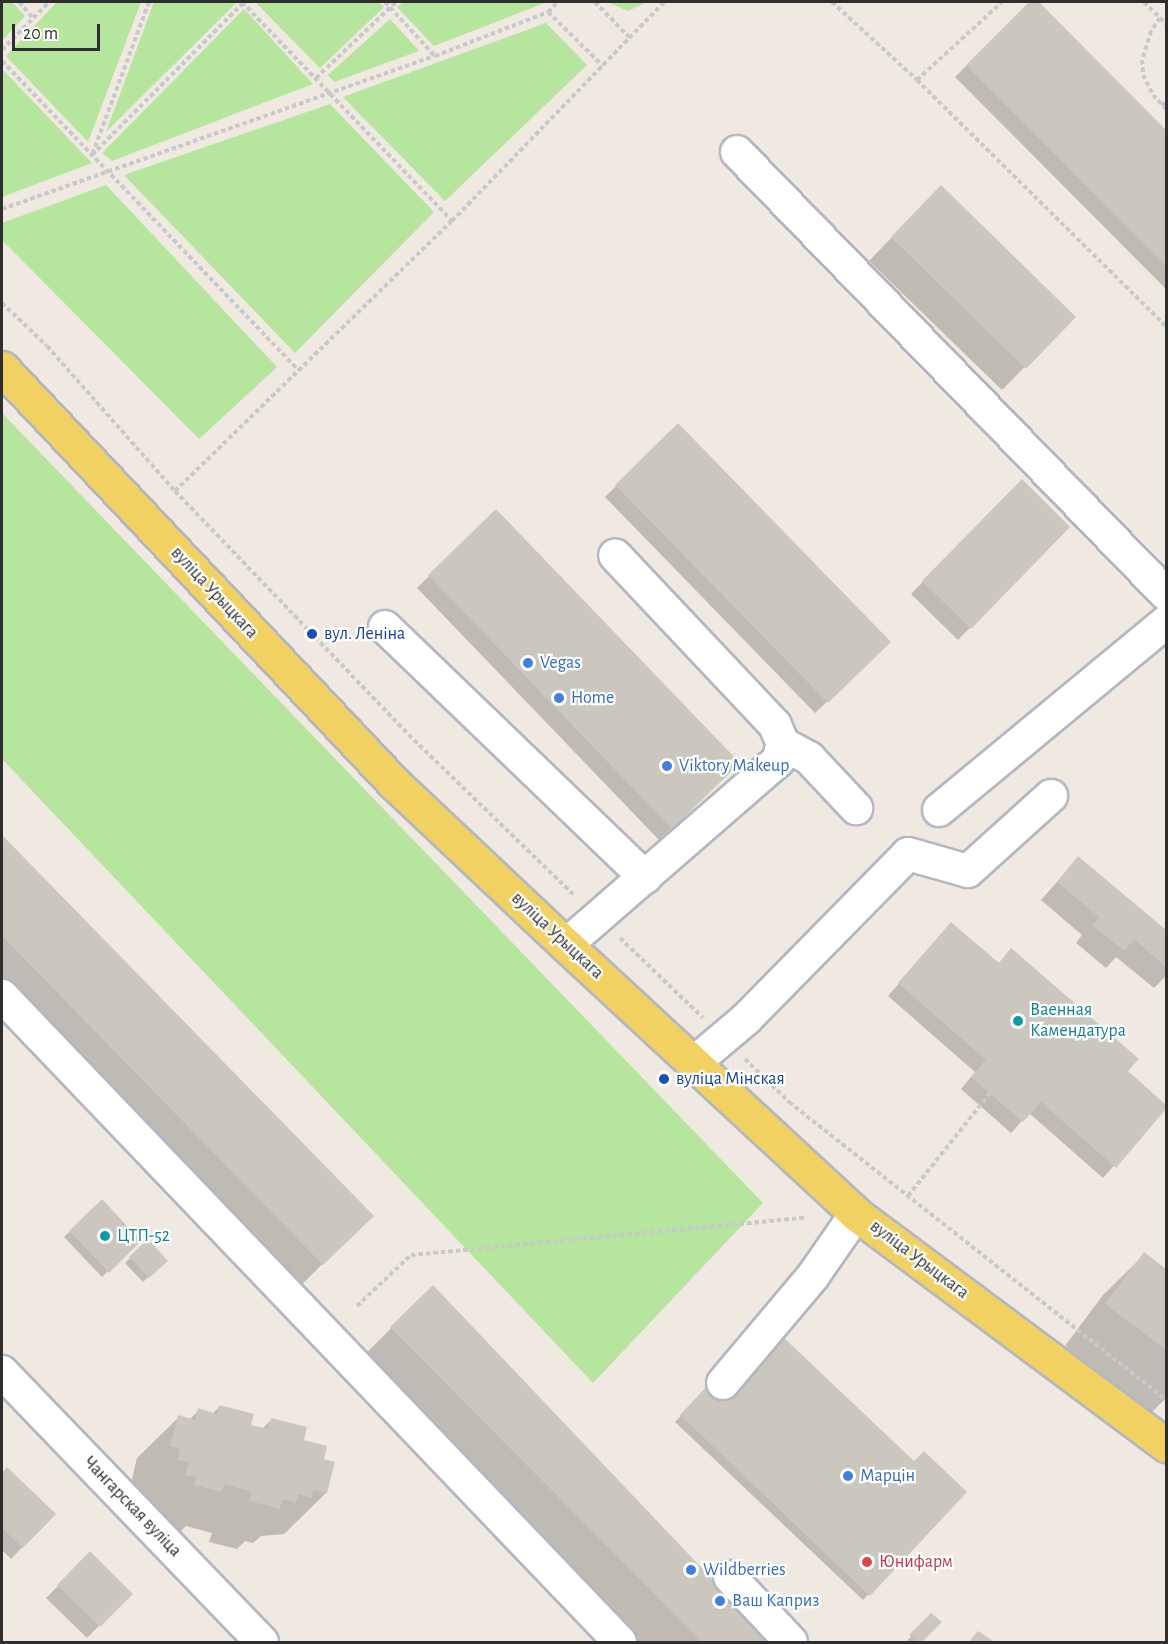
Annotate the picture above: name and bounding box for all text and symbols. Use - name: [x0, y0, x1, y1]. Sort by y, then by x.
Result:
- scale bar: [15, 12, 104, 50]
- text: 20 m: [23, 25, 58, 43]
- street label: вуліца Урыцкага: [166, 542, 262, 644]
- place label: вул. Леніна: [324, 623, 405, 645]
- marker: вул. Леніна: [305, 627, 319, 641]
- place label: Vegas: [540, 652, 581, 674]
- marker: Vegas: [521, 656, 535, 670]
- place label: Home: [571, 687, 614, 709]
- marker: Home: [552, 691, 566, 705]
- place label: Viktory Makeup: [679, 755, 789, 777]
- marker: Viktory Makeup: [660, 759, 674, 773]
- street label: вуліца Урыцкага: [506, 888, 608, 984]
- place label: Ваенная Камендатура: [1030, 1000, 1126, 1042]
- marker: Ваенная Камендатура: [1011, 1014, 1025, 1028]
- place label: вуліца Мінская: [676, 1068, 785, 1090]
- marker: вуліца Мінская: [657, 1072, 671, 1086]
- street label: вуліца Урыцкага: [865, 1216, 973, 1304]
- place label: ЦТП-52: [117, 1225, 170, 1247]
- marker: ЦТП-52: [98, 1229, 112, 1243]
- street label: Чангарская вуліца: [78, 1452, 186, 1562]
- place label: Марцін: [860, 1465, 915, 1487]
- marker: Марцін: [841, 1469, 855, 1483]
- place label: Юнифарм: [879, 1551, 953, 1573]
- marker: Юнифарм: [860, 1555, 874, 1569]
- place label: Wildberries: [703, 1559, 786, 1581]
- marker: Wildberries: [684, 1563, 698, 1577]
- place label: Ваш Каприз: [732, 1590, 819, 1612]
- marker: Ваш Каприз: [713, 1594, 727, 1608]

